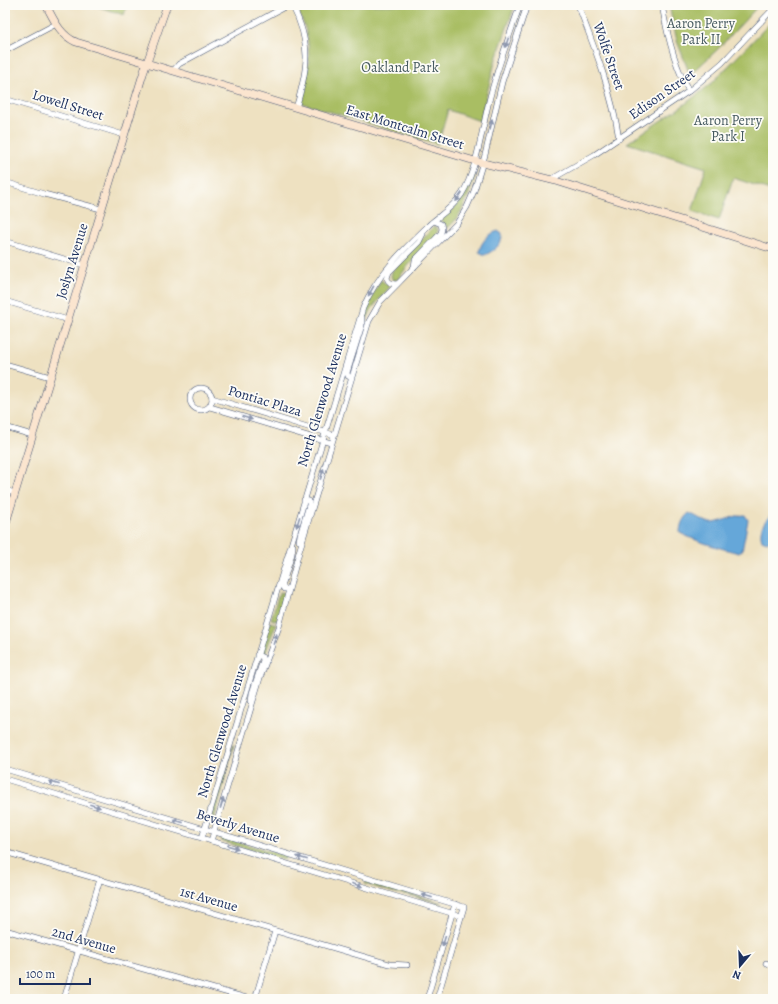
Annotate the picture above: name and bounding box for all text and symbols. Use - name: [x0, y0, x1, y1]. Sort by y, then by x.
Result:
- park label: Aaron Perry Park II: [666, 14, 736, 49]
- street label: Wolfe Street: [588, 19, 630, 93]
- one-way arrow: [504, 36, 510, 48]
- park label: Oakland Park: [361, 58, 439, 77]
- street label: Edison Street: [625, 64, 699, 124]
- street label: Lowell Street: [30, 85, 106, 125]
- street label: East Montcalm Street: [343, 100, 467, 154]
- park label: Aaron Perry Park I: [693, 111, 763, 146]
- one-way arrow: [488, 119, 494, 132]
- one-way arrow: [455, 192, 463, 202]
- street label: Joslyn Avenue: [51, 221, 93, 301]
- one-way arrow: [367, 285, 374, 297]
- street label: North Glenwood Avenue: [293, 331, 351, 469]
- street label: Pontiac Plaza: [226, 381, 305, 421]
- one-way arrow: [242, 415, 254, 421]
- one-way arrow: [319, 468, 325, 480]
- one-way arrow: [295, 516, 301, 528]
- one-way arrow: [272, 633, 278, 645]
- street label: North Glenwood Avenue: [193, 662, 251, 800]
- one-way arrow: [47, 780, 59, 786]
- one-way arrow: [219, 797, 225, 809]
- one-way arrow: [89, 803, 101, 809]
- street label: Beverly Avenue: [194, 804, 282, 848]
- one-way arrow: [172, 818, 184, 824]
- one-way arrow: [227, 844, 239, 850]
- one-way arrow: [296, 855, 308, 861]
- street label: 1st Avenue: [178, 882, 240, 916]
- one-way arrow: [352, 882, 364, 888]
- one-way arrow: [421, 893, 433, 899]
- street label: 2nd Avenue: [50, 922, 118, 958]
- one-way arrow: [441, 936, 447, 948]
- north arrow: [720, 946, 760, 986]
- scale bar: [20, 960, 90, 986]
- text: 100 m: [26, 966, 55, 982]
- text: N: [731, 967, 743, 983]

